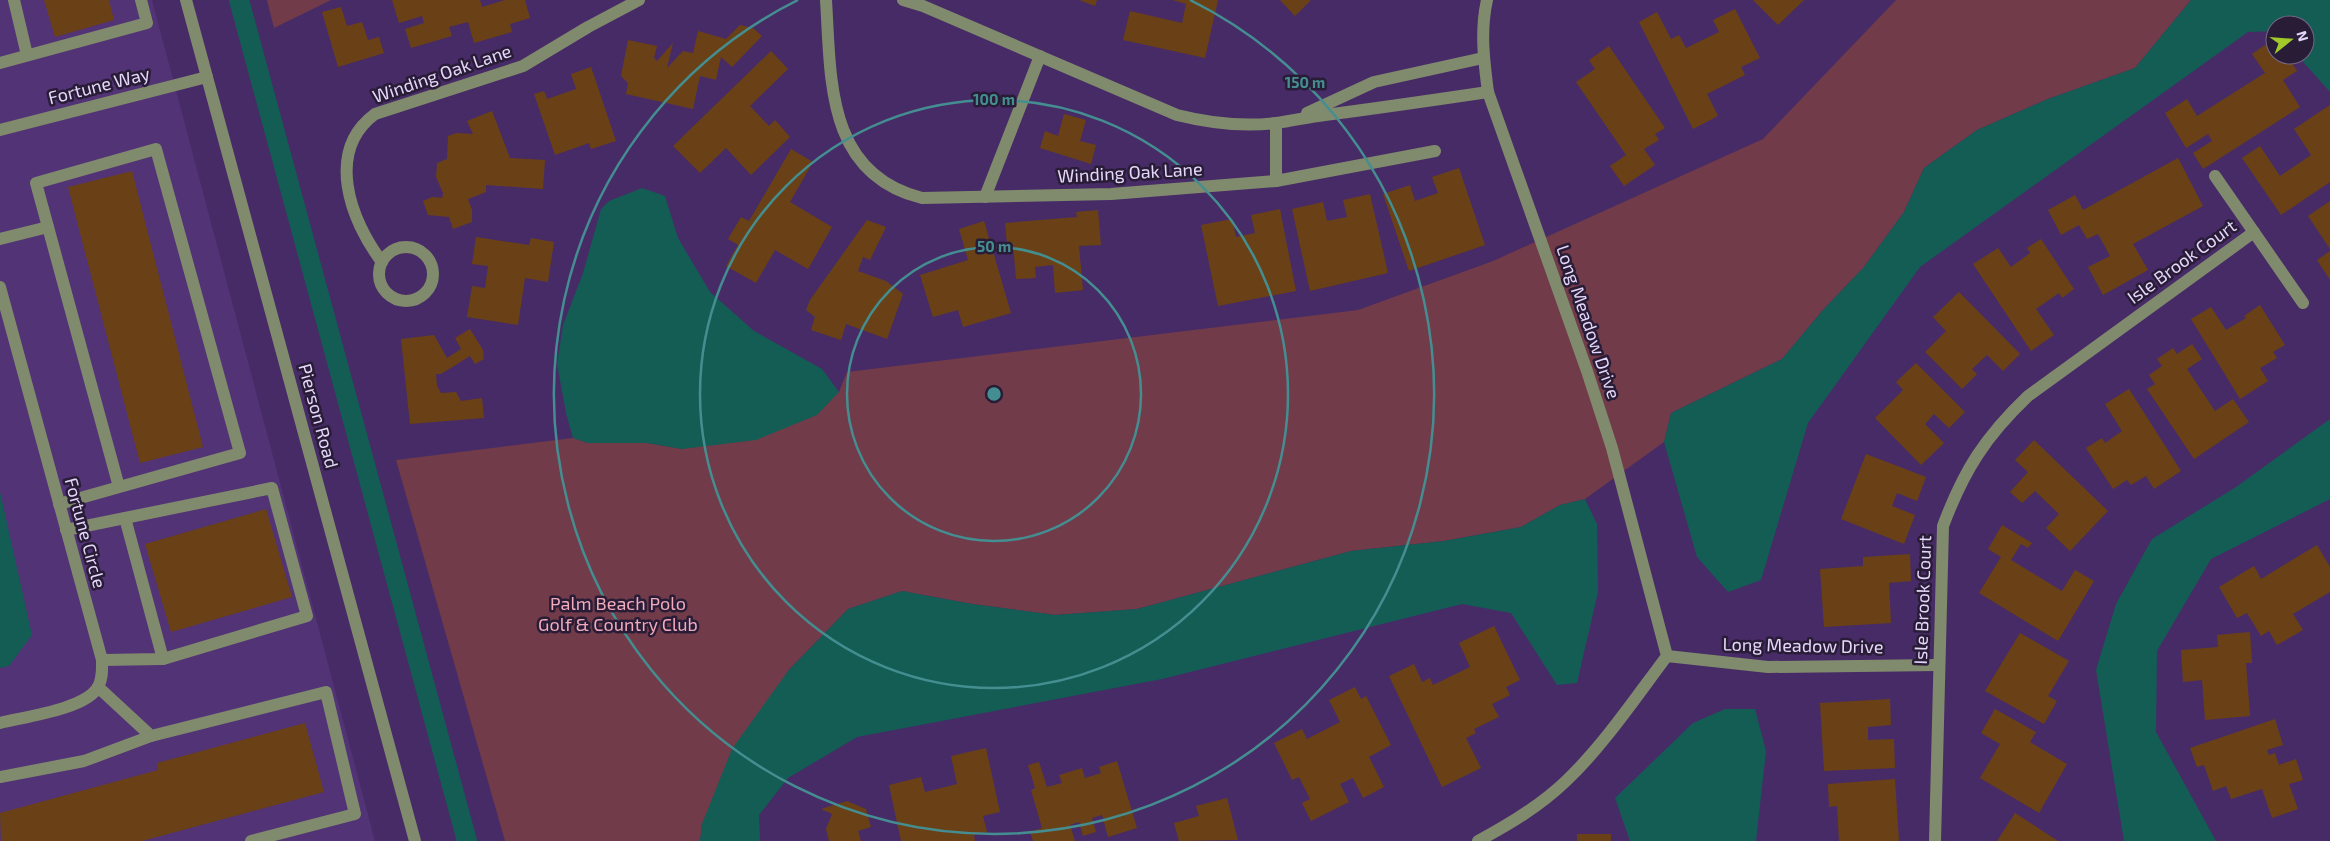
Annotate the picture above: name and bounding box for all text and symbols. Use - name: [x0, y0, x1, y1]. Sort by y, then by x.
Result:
- north arrow: [2265, 15, 2315, 65]
- text: N: [2293, 29, 2313, 43]
- street label: Winding Oak Lane: [369, 39, 514, 107]
- street label: Fortune Way: [46, 62, 152, 108]
- text: 150 m: [1285, 73, 1325, 91]
- text: 100 m: [973, 90, 1015, 108]
- street label: Winding Oak Lane: [1057, 157, 1203, 187]
- street label: Isle Brook Court: [2123, 214, 2240, 308]
- text: 50 m: [977, 237, 1011, 255]
- street label: Long Meadow Drive: [1552, 242, 1626, 401]
- street label: Pierson Road: [294, 361, 343, 470]
- centre of rings: [985, 385, 1003, 403]
- street label: Fortune Circle: [61, 475, 111, 590]
- street label: Isle Brook Court: [1909, 535, 1935, 665]
- park label: Palm Beach Polo Golf & Country Club: [538, 592, 698, 635]
- street label: Long Meadow Drive: [1722, 633, 1884, 657]

